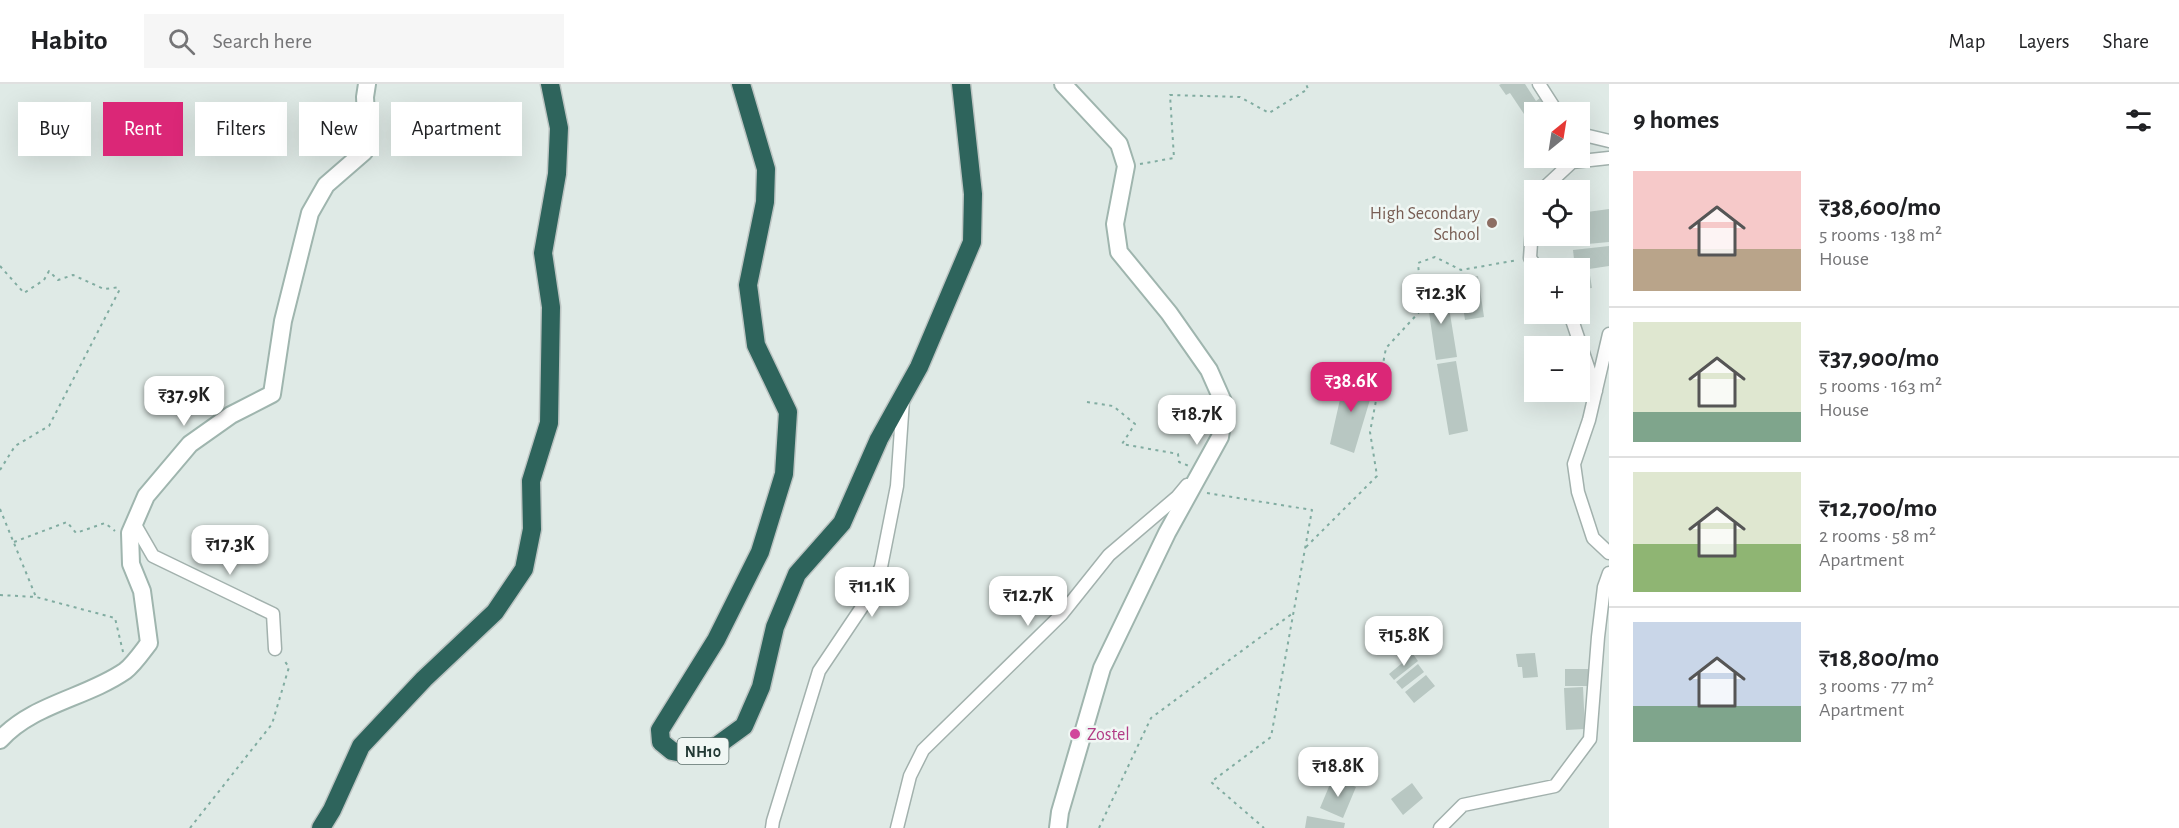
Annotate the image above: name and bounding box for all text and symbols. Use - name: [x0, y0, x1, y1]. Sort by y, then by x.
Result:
- search box: [144, 14, 564, 68]
- icon: search: [165, 25, 198, 58]
- text: Habito: [30, 27, 108, 55]
- text: Search here: [213, 30, 312, 52]
- text: Map: [1949, 31, 1985, 52]
- text: Layers: [2018, 31, 2069, 52]
- text: Share: [2102, 31, 2149, 52]
- chip: Buy: [18, 102, 91, 156]
- chip: Rent: [103, 102, 183, 156]
- chip: Filters: [195, 102, 287, 156]
- chip: New: [299, 102, 379, 156]
- chip: Apartment: [391, 102, 522, 156]
- north arrow: [1524, 102, 1590, 168]
- map controls: [1524, 102, 1590, 402]
- icon: filters: [2122, 104, 2155, 137]
- text: 9 homes: [1633, 107, 1719, 133]
- button: locate: [1524, 180, 1590, 246]
- text: ₹38,600/mo: [1819, 194, 1941, 220]
- icon: home: [1681, 195, 1753, 267]
- place label: High Secondary School: [1370, 205, 1480, 244]
- marker: High Secondary School: [1485, 216, 1499, 230]
- text: 5 rooms · 138 m²: [1819, 225, 1942, 245]
- text: House: [1819, 249, 1869, 269]
- button: +: [1524, 258, 1590, 324]
- pin: ₹12.3K: [1392, 274, 1490, 325]
- text: ₹12.3K: [1416, 283, 1466, 303]
- button: −: [1524, 336, 1590, 402]
- text: ₹37,900/mo: [1819, 345, 1939, 371]
- icon: home: [1681, 346, 1753, 418]
- pin: ₹38.6K: [1302, 362, 1400, 413]
- text: ₹38.6K: [1325, 371, 1377, 391]
- pin: ₹37.9K: [135, 376, 233, 427]
- text: 5 rooms · 163 m²: [1819, 376, 1942, 396]
- text: ₹37.9K: [158, 385, 210, 405]
- pin: ₹18.7K: [1148, 395, 1246, 446]
- text: House: [1819, 400, 1869, 420]
- text: ₹18.7K: [1172, 404, 1222, 424]
- text: ₹12,700/mo: [1819, 495, 1937, 521]
- icon: home: [1681, 496, 1753, 568]
- pin: ₹17.3K: [181, 525, 279, 576]
- text: 2 rooms · 58 m²: [1819, 526, 1936, 546]
- text: ₹17.3K: [205, 534, 255, 554]
- text: Apartment: [1819, 550, 1904, 570]
- pin: ₹11.1K: [823, 567, 921, 618]
- text: ₹11.1K: [849, 576, 895, 596]
- pin: ₹12.7K: [979, 576, 1077, 627]
- text: ₹12.7K: [1003, 585, 1053, 605]
- pin: ₹15.8K: [1355, 616, 1453, 667]
- text: ₹15.8K: [1379, 625, 1429, 645]
- text: ₹18,800/mo: [1819, 645, 1939, 671]
- icon: home: [1681, 646, 1753, 718]
- text: 3 rooms · 77 m²: [1819, 676, 1934, 696]
- text: Apartment: [1819, 700, 1904, 720]
- place label: Zostel: [1087, 726, 1130, 744]
- marker: Zostel: [1068, 727, 1082, 741]
- road number: NH10: [678, 738, 728, 764]
- pin: ₹18.8K: [1289, 747, 1387, 798]
- text: ₹18.8K: [1312, 756, 1364, 776]

